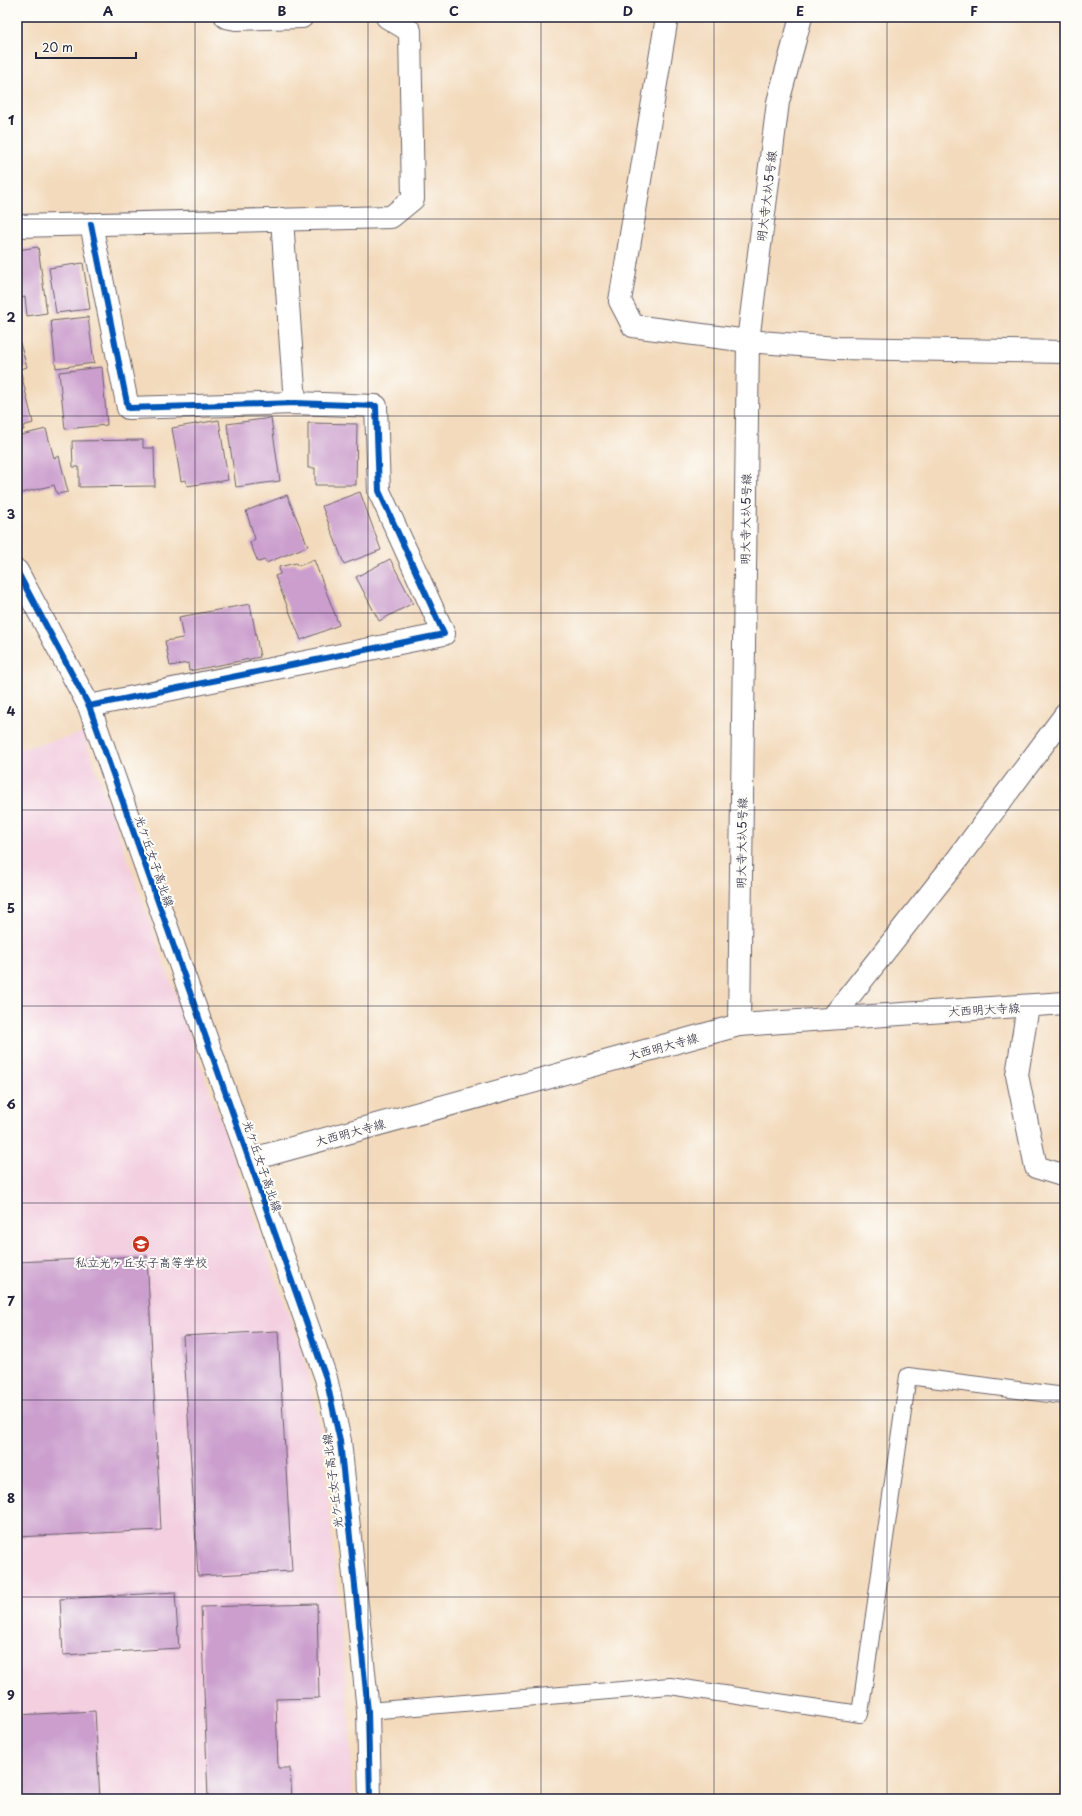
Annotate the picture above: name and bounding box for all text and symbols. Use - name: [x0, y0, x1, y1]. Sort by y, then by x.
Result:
- text: A: [103, 1, 113, 20]
- text: B: [278, 1, 287, 20]
- text: C: [449, 1, 459, 20]
- text: D: [623, 1, 633, 20]
- text: E: [796, 1, 804, 20]
- text: F: [970, 1, 978, 20]
- scale bar: [36, 34, 136, 60]
- text: 20 m: [42, 38, 73, 56]
- text: 1: [8, 110, 14, 129]
- street label: 明大寺大圦5号線: [751, 149, 781, 243]
- text: 2: [6, 307, 16, 326]
- street label: 明大寺大圦5号線: [735, 473, 755, 565]
- text: 3: [7, 504, 16, 523]
- text: 4: [7, 701, 16, 720]
- street label: 明大寺大圦5号線: [731, 797, 751, 889]
- street label: 光ケ丘女子高北線: [131, 813, 179, 909]
- text: 5: [7, 898, 15, 917]
- street label: 大西明大寺線: [948, 998, 1020, 1020]
- street label: 大西明大寺線: [626, 1028, 700, 1064]
- text: 6: [6, 1094, 16, 1113]
- street label: 大西明大寺線: [313, 1114, 387, 1150]
- street label: 光ケ丘女子高北線: [239, 1118, 287, 1214]
- school or university icon: 私立光ヶ丘女子高等学校: [131, 1234, 151, 1254]
- place label: 私立光ヶ丘女子高等学校: [75, 1253, 207, 1271]
- text: 7: [7, 1291, 15, 1310]
- street label: 光ケ丘女子高北線: [317, 1432, 347, 1530]
- text: 8: [7, 1488, 15, 1507]
- text: 9: [7, 1685, 15, 1704]

